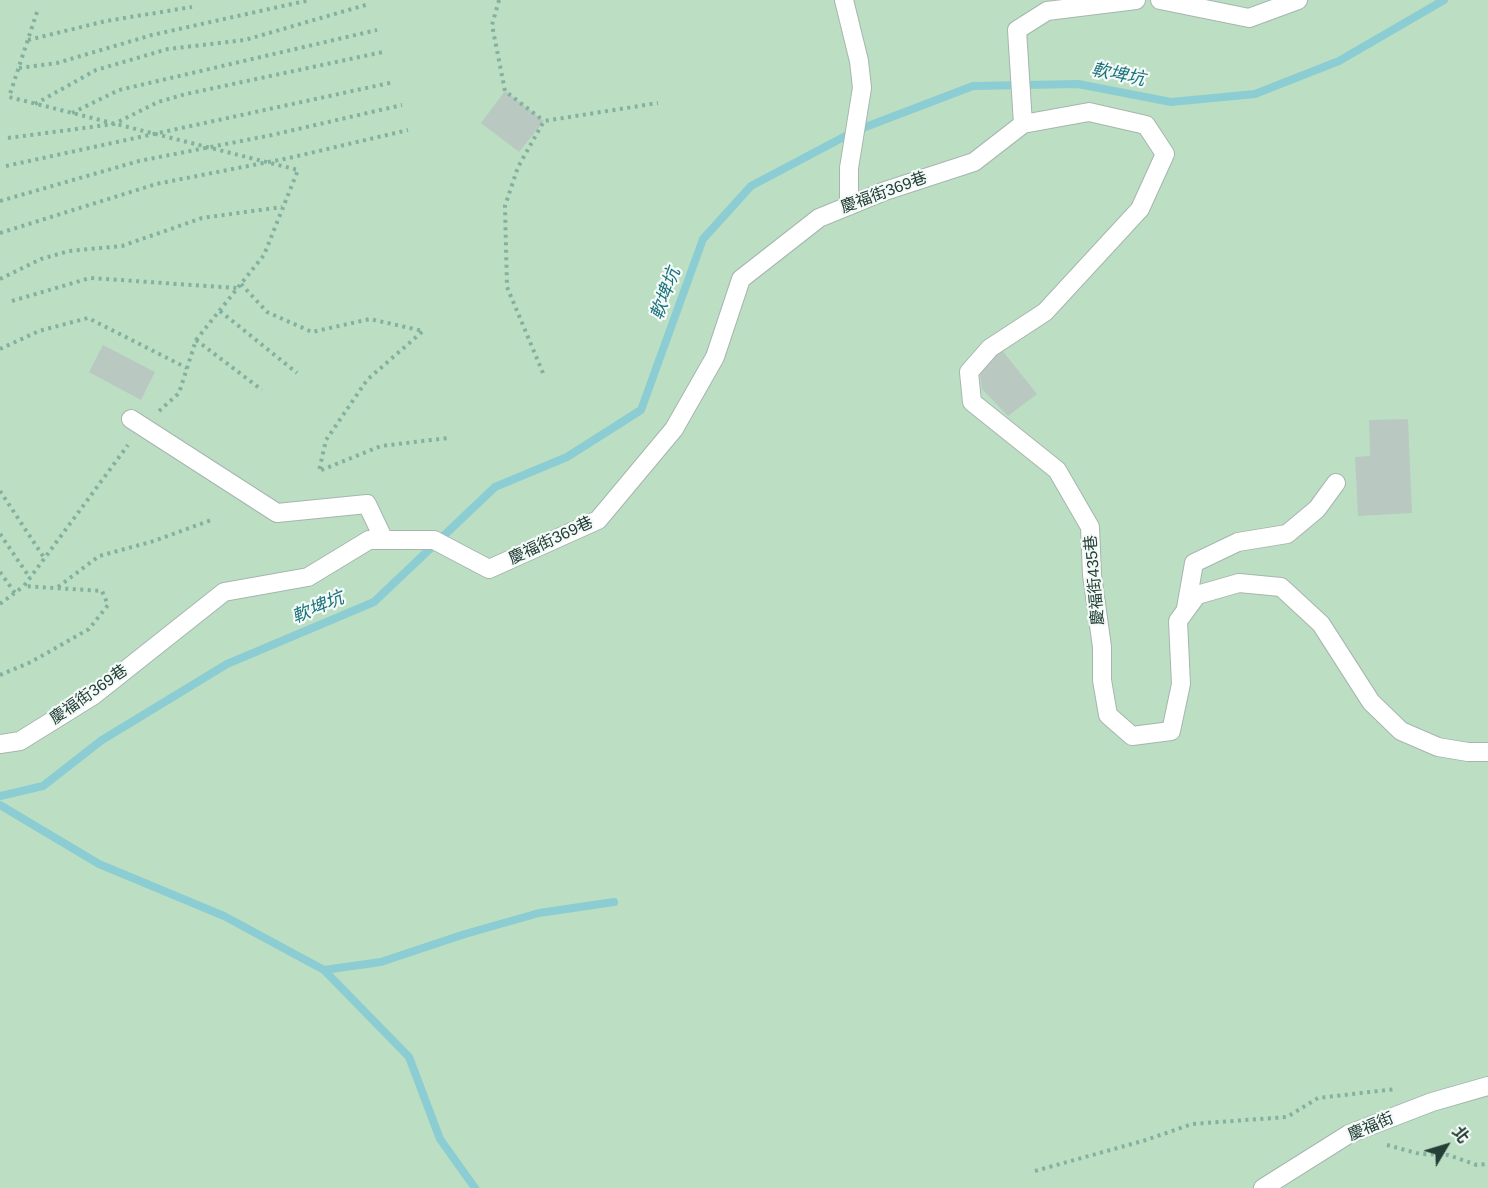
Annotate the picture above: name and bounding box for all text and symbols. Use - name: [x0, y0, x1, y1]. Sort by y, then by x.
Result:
- water label: 軟埤坑: [1089, 59, 1147, 91]
- street label: 慶福街369巷: [838, 168, 930, 218]
- water label: 軟埤坑: [647, 265, 685, 323]
- street label: 慶福街369巷: [506, 513, 596, 569]
- street label: 慶福街435巷: [1081, 534, 1109, 626]
- water label: 軟埤坑: [289, 588, 347, 628]
- street label: 慶福街369巷: [46, 661, 132, 729]
- street label: 慶福街: [1345, 1109, 1397, 1145]
- north arrow: [1416, 1116, 1476, 1176]
- text: 北: [1449, 1123, 1472, 1146]

